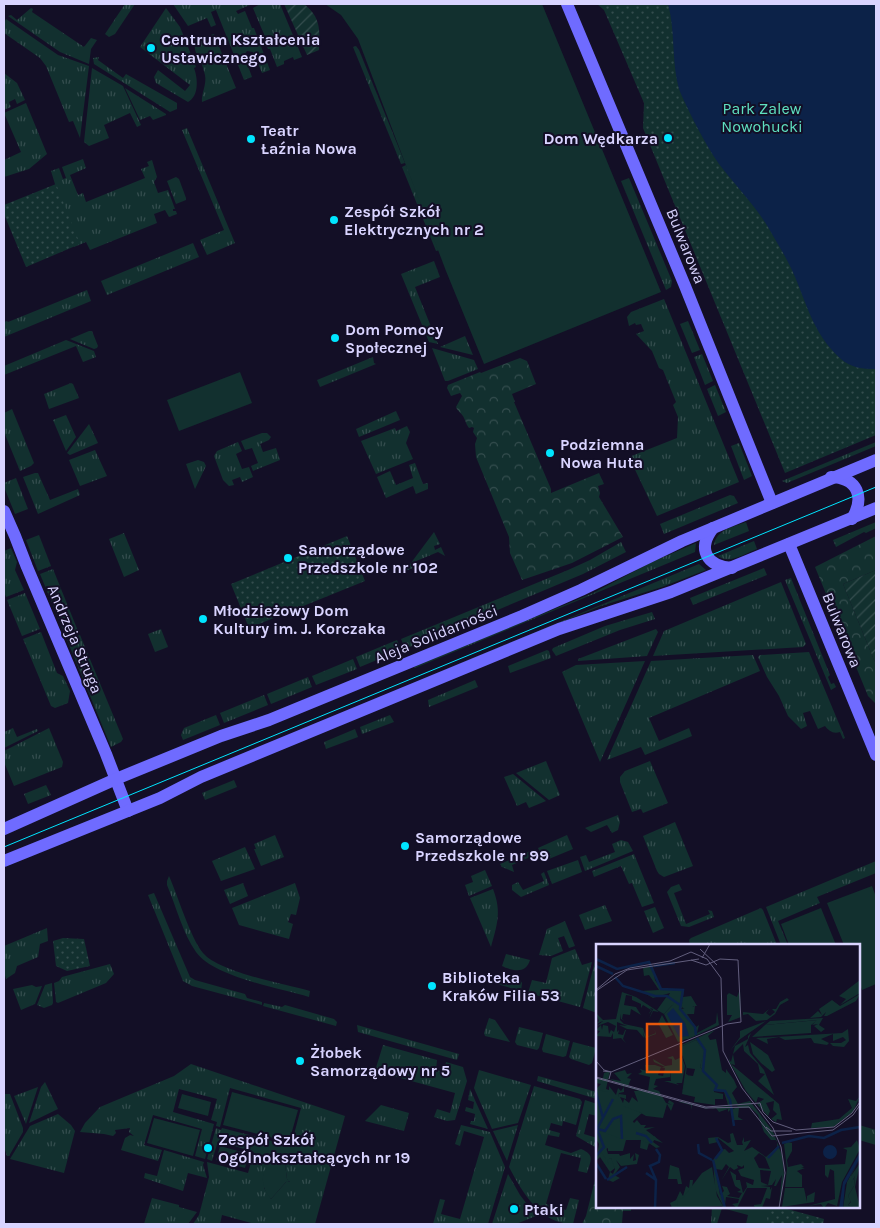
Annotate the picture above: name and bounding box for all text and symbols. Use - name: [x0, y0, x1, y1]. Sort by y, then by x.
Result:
- place label: Centrum Kształcenia Ustawicznego: [161, 30, 320, 67]
- marker: Centrum Kształcenia Ustawicznego: [145, 42, 157, 54]
- park label: Park Zalew Nowohucki: [721, 99, 803, 136]
- place label: Teatr Łaźnia Nowa: [261, 121, 357, 158]
- place label: Dom Wędkarza: [544, 129, 658, 148]
- marker: Dom Wędkarza: [662, 132, 674, 144]
- marker: Teatr Łaźnia Nowa: [245, 133, 257, 145]
- place label: Zespół Szkół Elektrycznych nr 2: [344, 202, 484, 239]
- street label: Bulwarowa: [662, 206, 710, 286]
- marker: Zespół Szkół Elektrycznych nr 2: [328, 214, 340, 226]
- place label: Dom Pomocy Społecznej: [345, 320, 443, 357]
- marker: Dom Pomocy Społecznej: [329, 332, 341, 344]
- place label: Podziemna Nowa Huta: [560, 435, 644, 472]
- marker: Podziemna Nowa Huta: [544, 447, 556, 459]
- place label: Samorządowe Przedszkole nr 102: [298, 540, 438, 577]
- marker: Samorządowe Przedszkole nr 102: [282, 552, 294, 564]
- street label: Andrzeja Struga: [43, 582, 107, 696]
- street label: Bulwarowa: [818, 590, 866, 670]
- place label: Młodzieżowy Dom Kultury im. J. Korczaka: [213, 601, 386, 638]
- street label: Aleja Solidarności: [372, 601, 500, 667]
- marker: Młodzieżowy Dom Kultury im. J. Korczaka: [197, 613, 209, 625]
- place label: Samorządowe Przedszkole nr 99: [415, 828, 549, 865]
- marker: Samorządowe Przedszkole nr 99: [399, 840, 411, 852]
- inset map: [596, 944, 860, 1208]
- place label: Biblioteka Kraków Filia 53: [442, 968, 560, 1005]
- marker: Biblioteka Kraków Filia 53: [426, 980, 438, 992]
- place label: Żłobek Samorządowy nr 5: [310, 1043, 450, 1080]
- marker: Żłobek Samorządowy nr 5: [294, 1055, 306, 1067]
- place label: Zespół Szkół Ogólnokształcących nr 19: [218, 1130, 410, 1167]
- marker: Zespół Szkół Ogólnokształcących nr 19: [202, 1142, 214, 1154]
- place label: Ptaki: [524, 1200, 564, 1219]
- marker: Ptaki: [508, 1203, 520, 1215]

